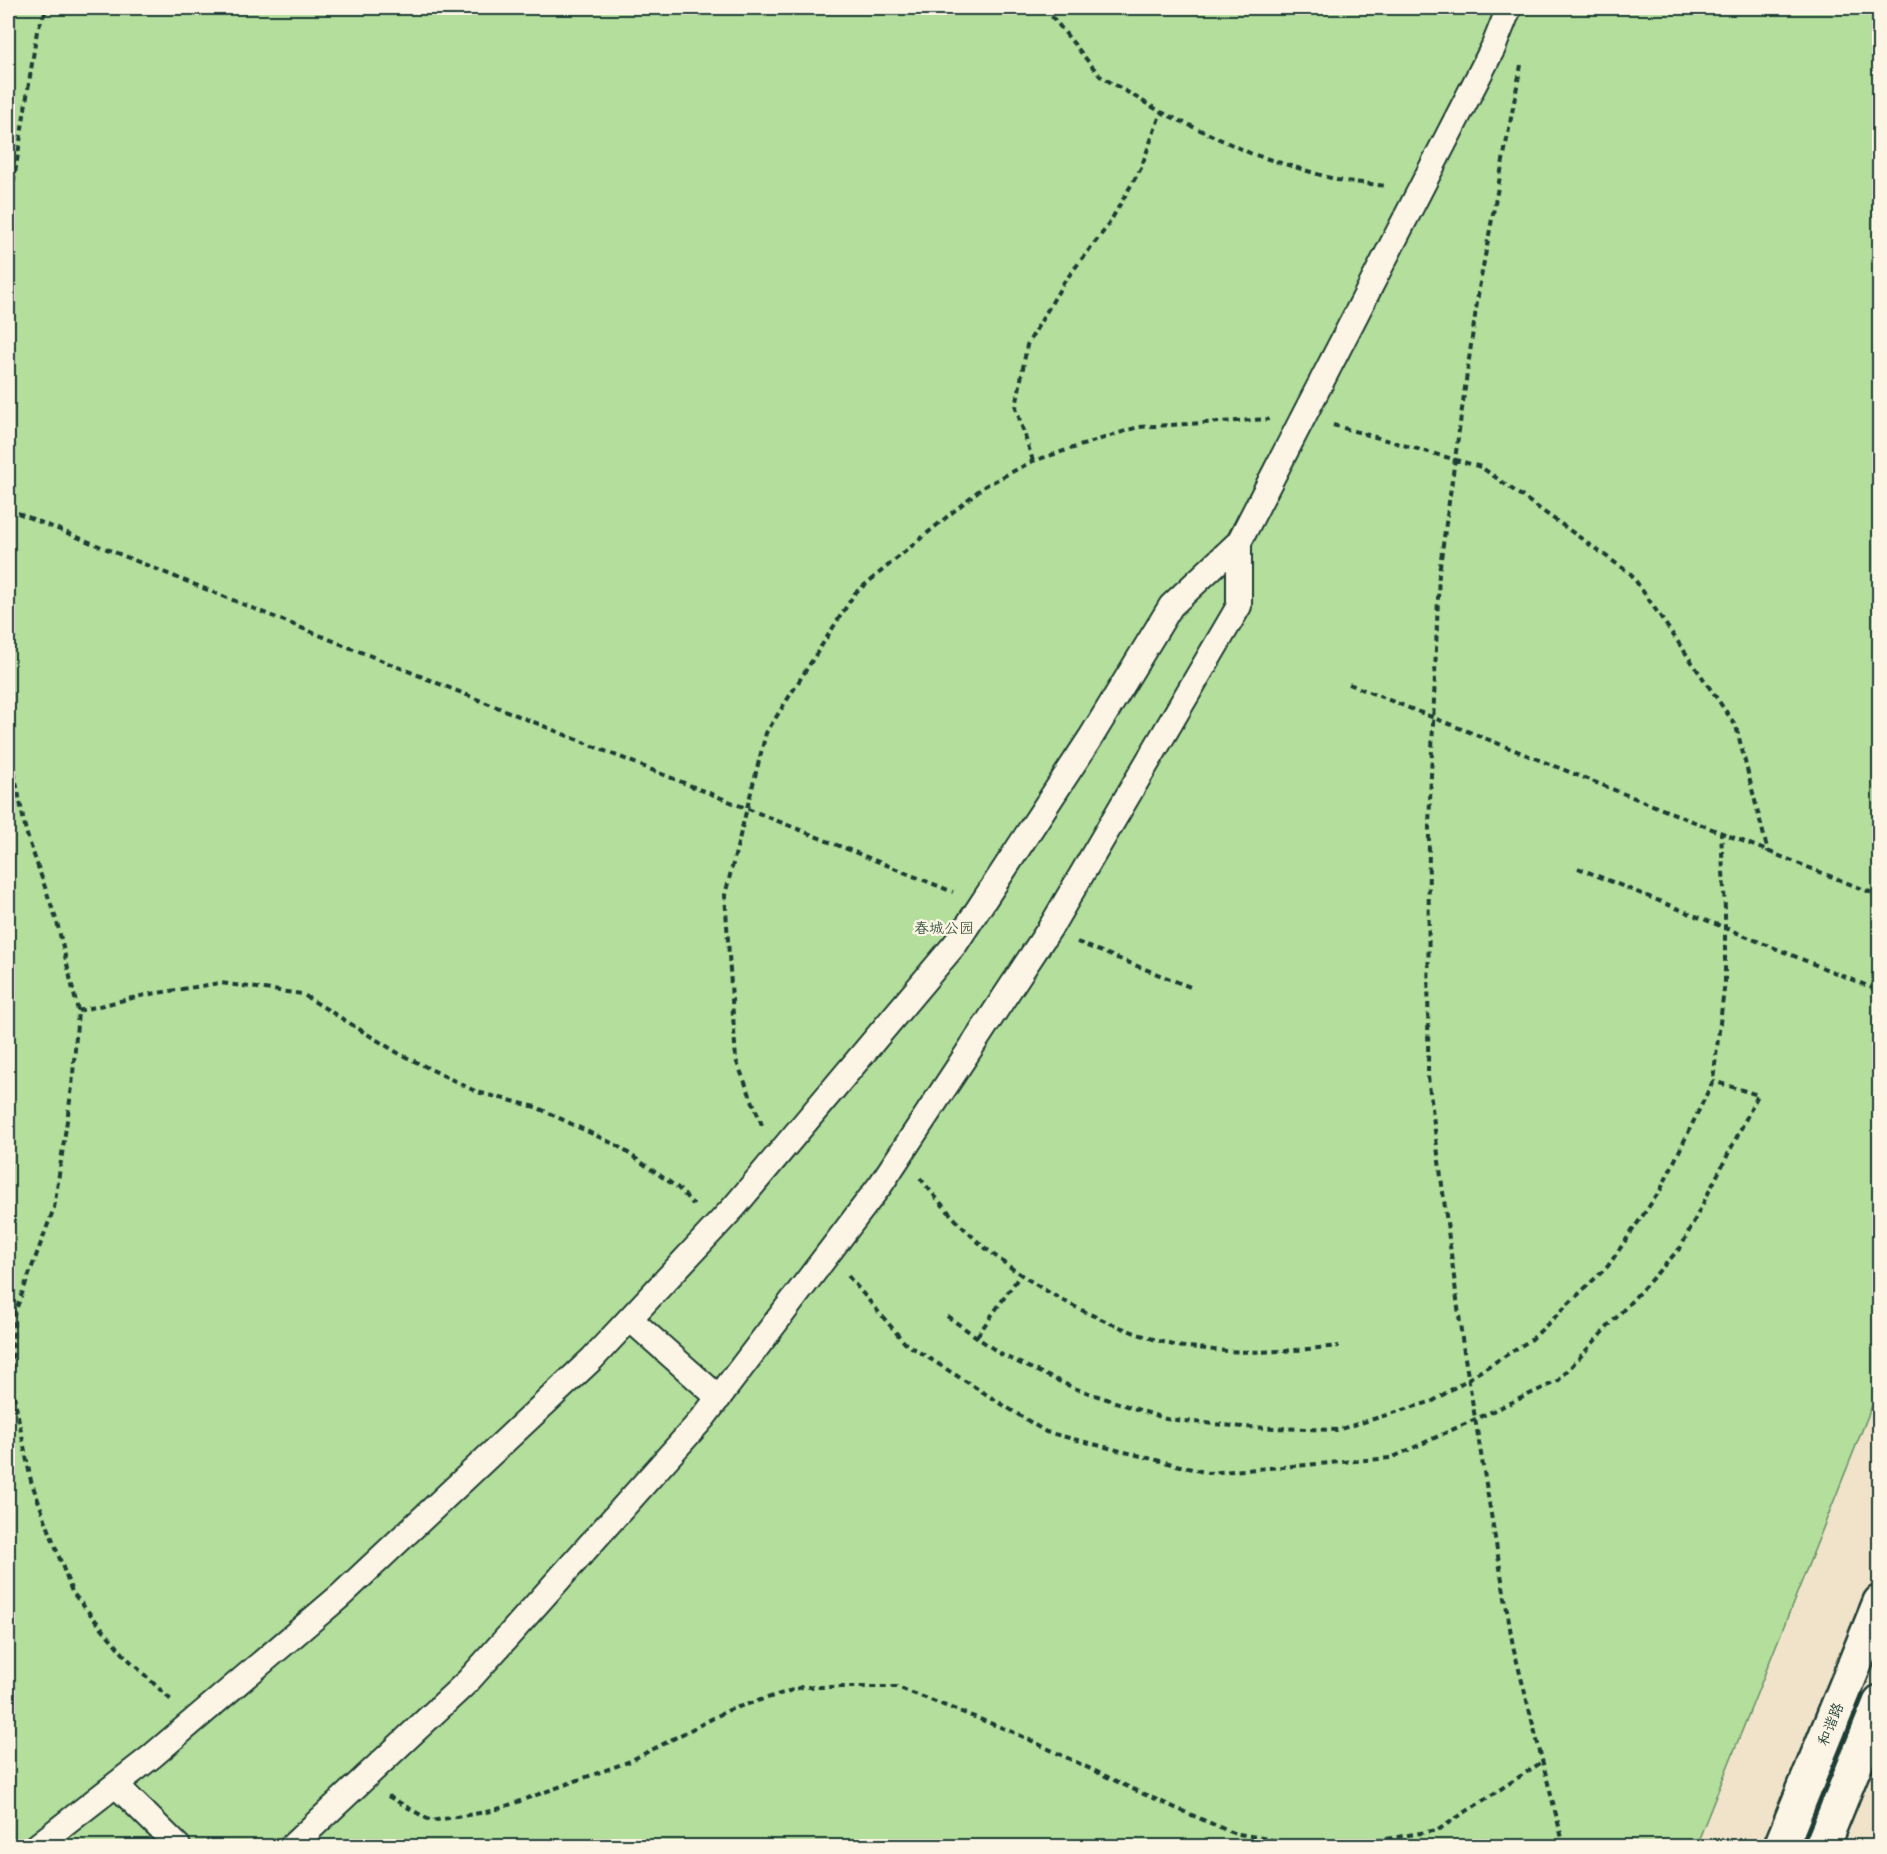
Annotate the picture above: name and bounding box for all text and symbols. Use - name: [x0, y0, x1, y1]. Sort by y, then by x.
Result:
- park label: 春城公园: [914, 918, 974, 937]
- street label: 和谐路: [1813, 1700, 1847, 1748]

